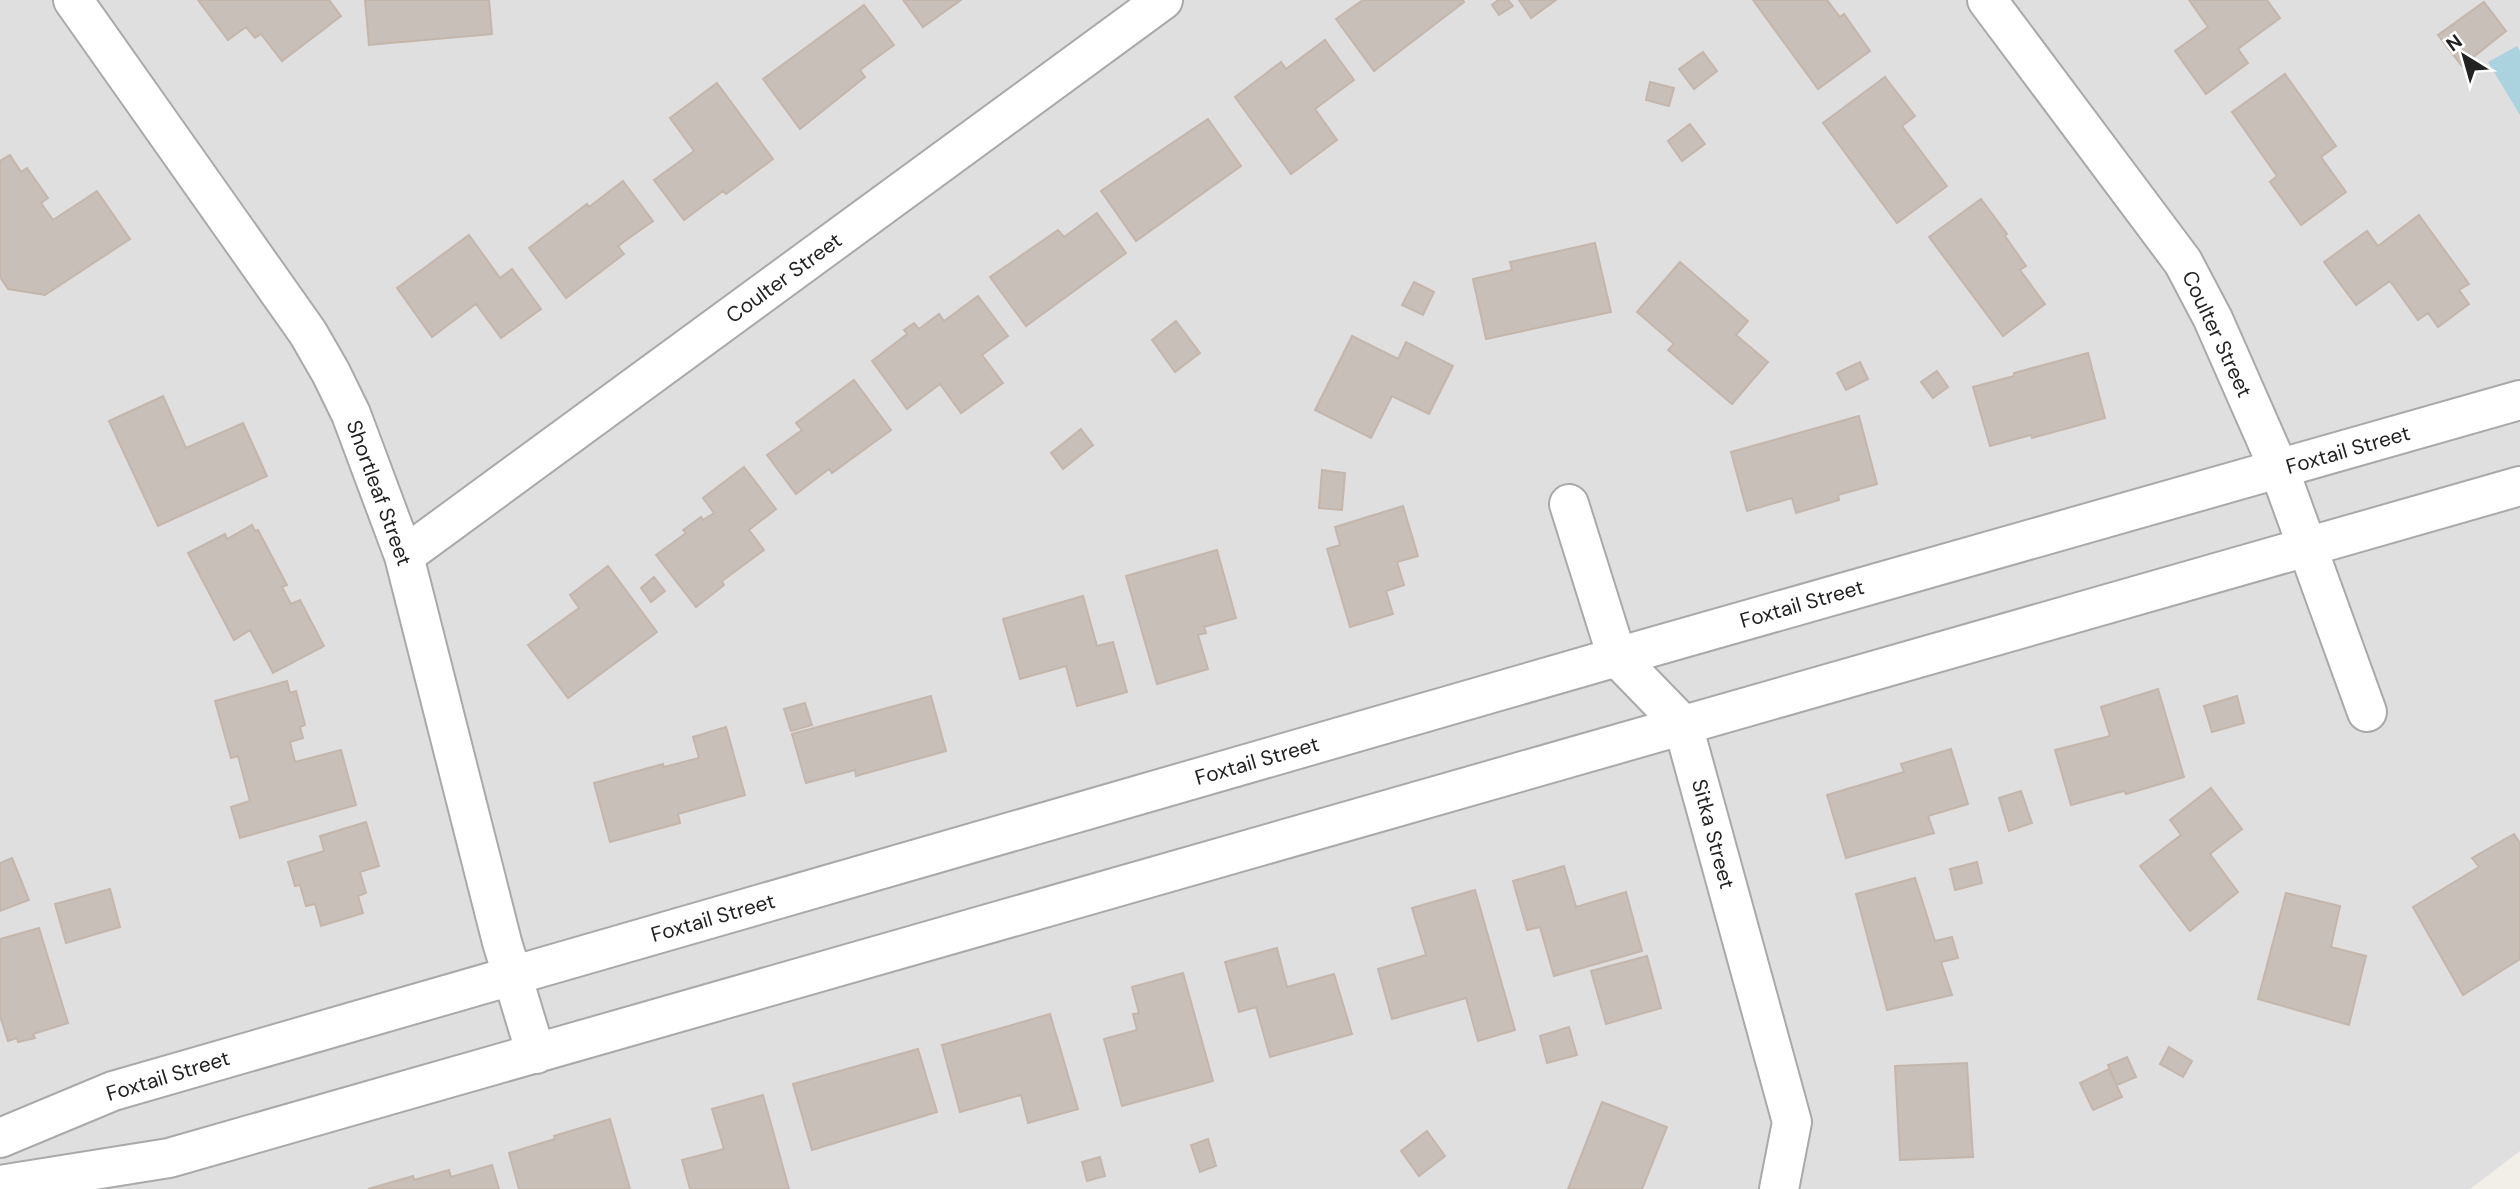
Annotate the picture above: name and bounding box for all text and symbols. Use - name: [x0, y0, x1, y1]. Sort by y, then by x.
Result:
- north arrow: [2429, 21, 2499, 91]
- text: N: [2441, 29, 2467, 57]
- street label: Coulter Street: [720, 226, 848, 330]
- street label: Coulter Street: [2175, 266, 2259, 402]
- street label: Shortleaf Street: [340, 416, 418, 570]
- street label: Foxtail Street: [2283, 419, 2413, 481]
- street label: Foxtail Street: [1737, 573, 1867, 635]
- street label: Foxtail Street: [1192, 730, 1322, 792]
- street label: Sitka Street: [1685, 776, 1741, 892]
- street label: Foxtail Street: [648, 887, 778, 949]
- street label: Foxtail Street: [103, 1044, 233, 1108]

